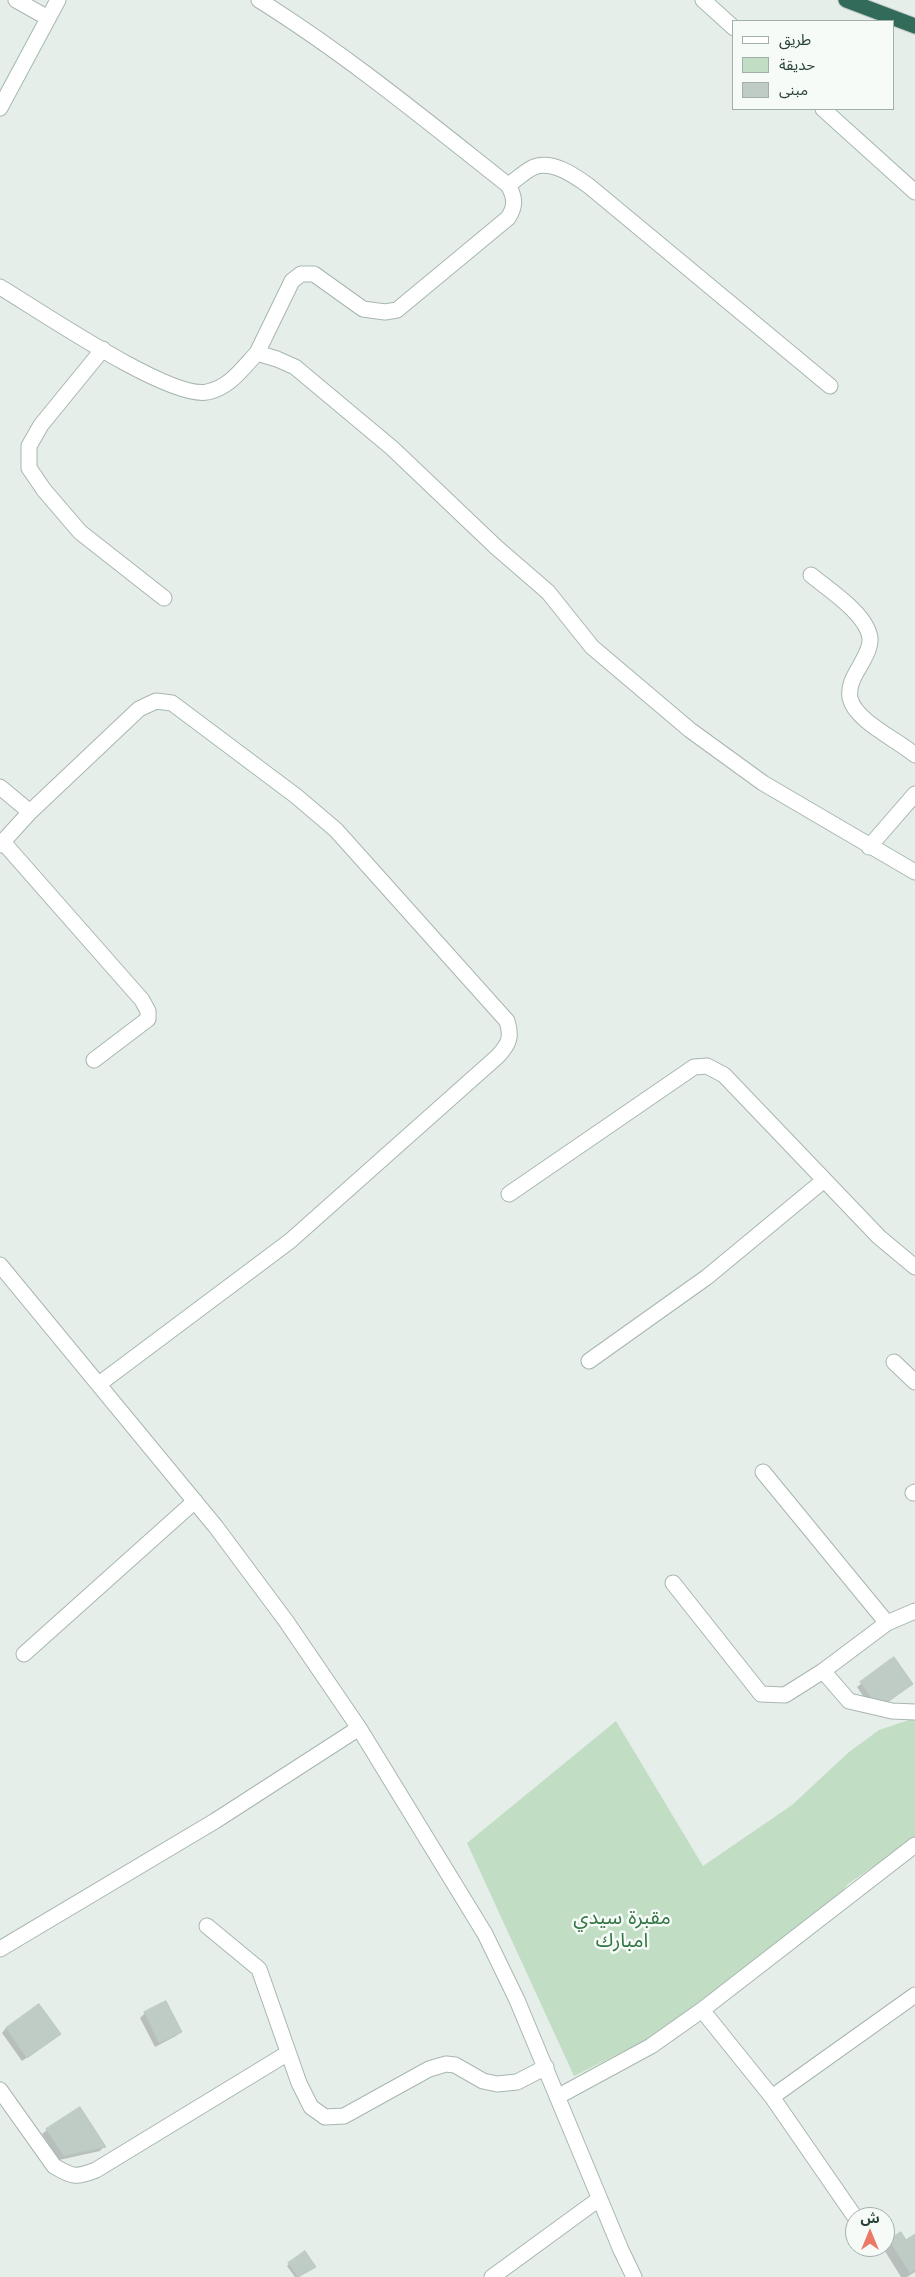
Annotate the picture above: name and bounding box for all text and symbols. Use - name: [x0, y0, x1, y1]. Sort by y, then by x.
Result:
- legend: [732, 20, 895, 110]
- text: طريق: [779, 29, 811, 51]
- text: حديقة: [779, 54, 815, 76]
- text: مبنى: [779, 79, 808, 101]
- park label: مقبرة سيدي امبارك: [573, 1907, 671, 1954]
- north arrow: [845, 2207, 895, 2257]
- text: ش: [860, 2208, 880, 2228]

